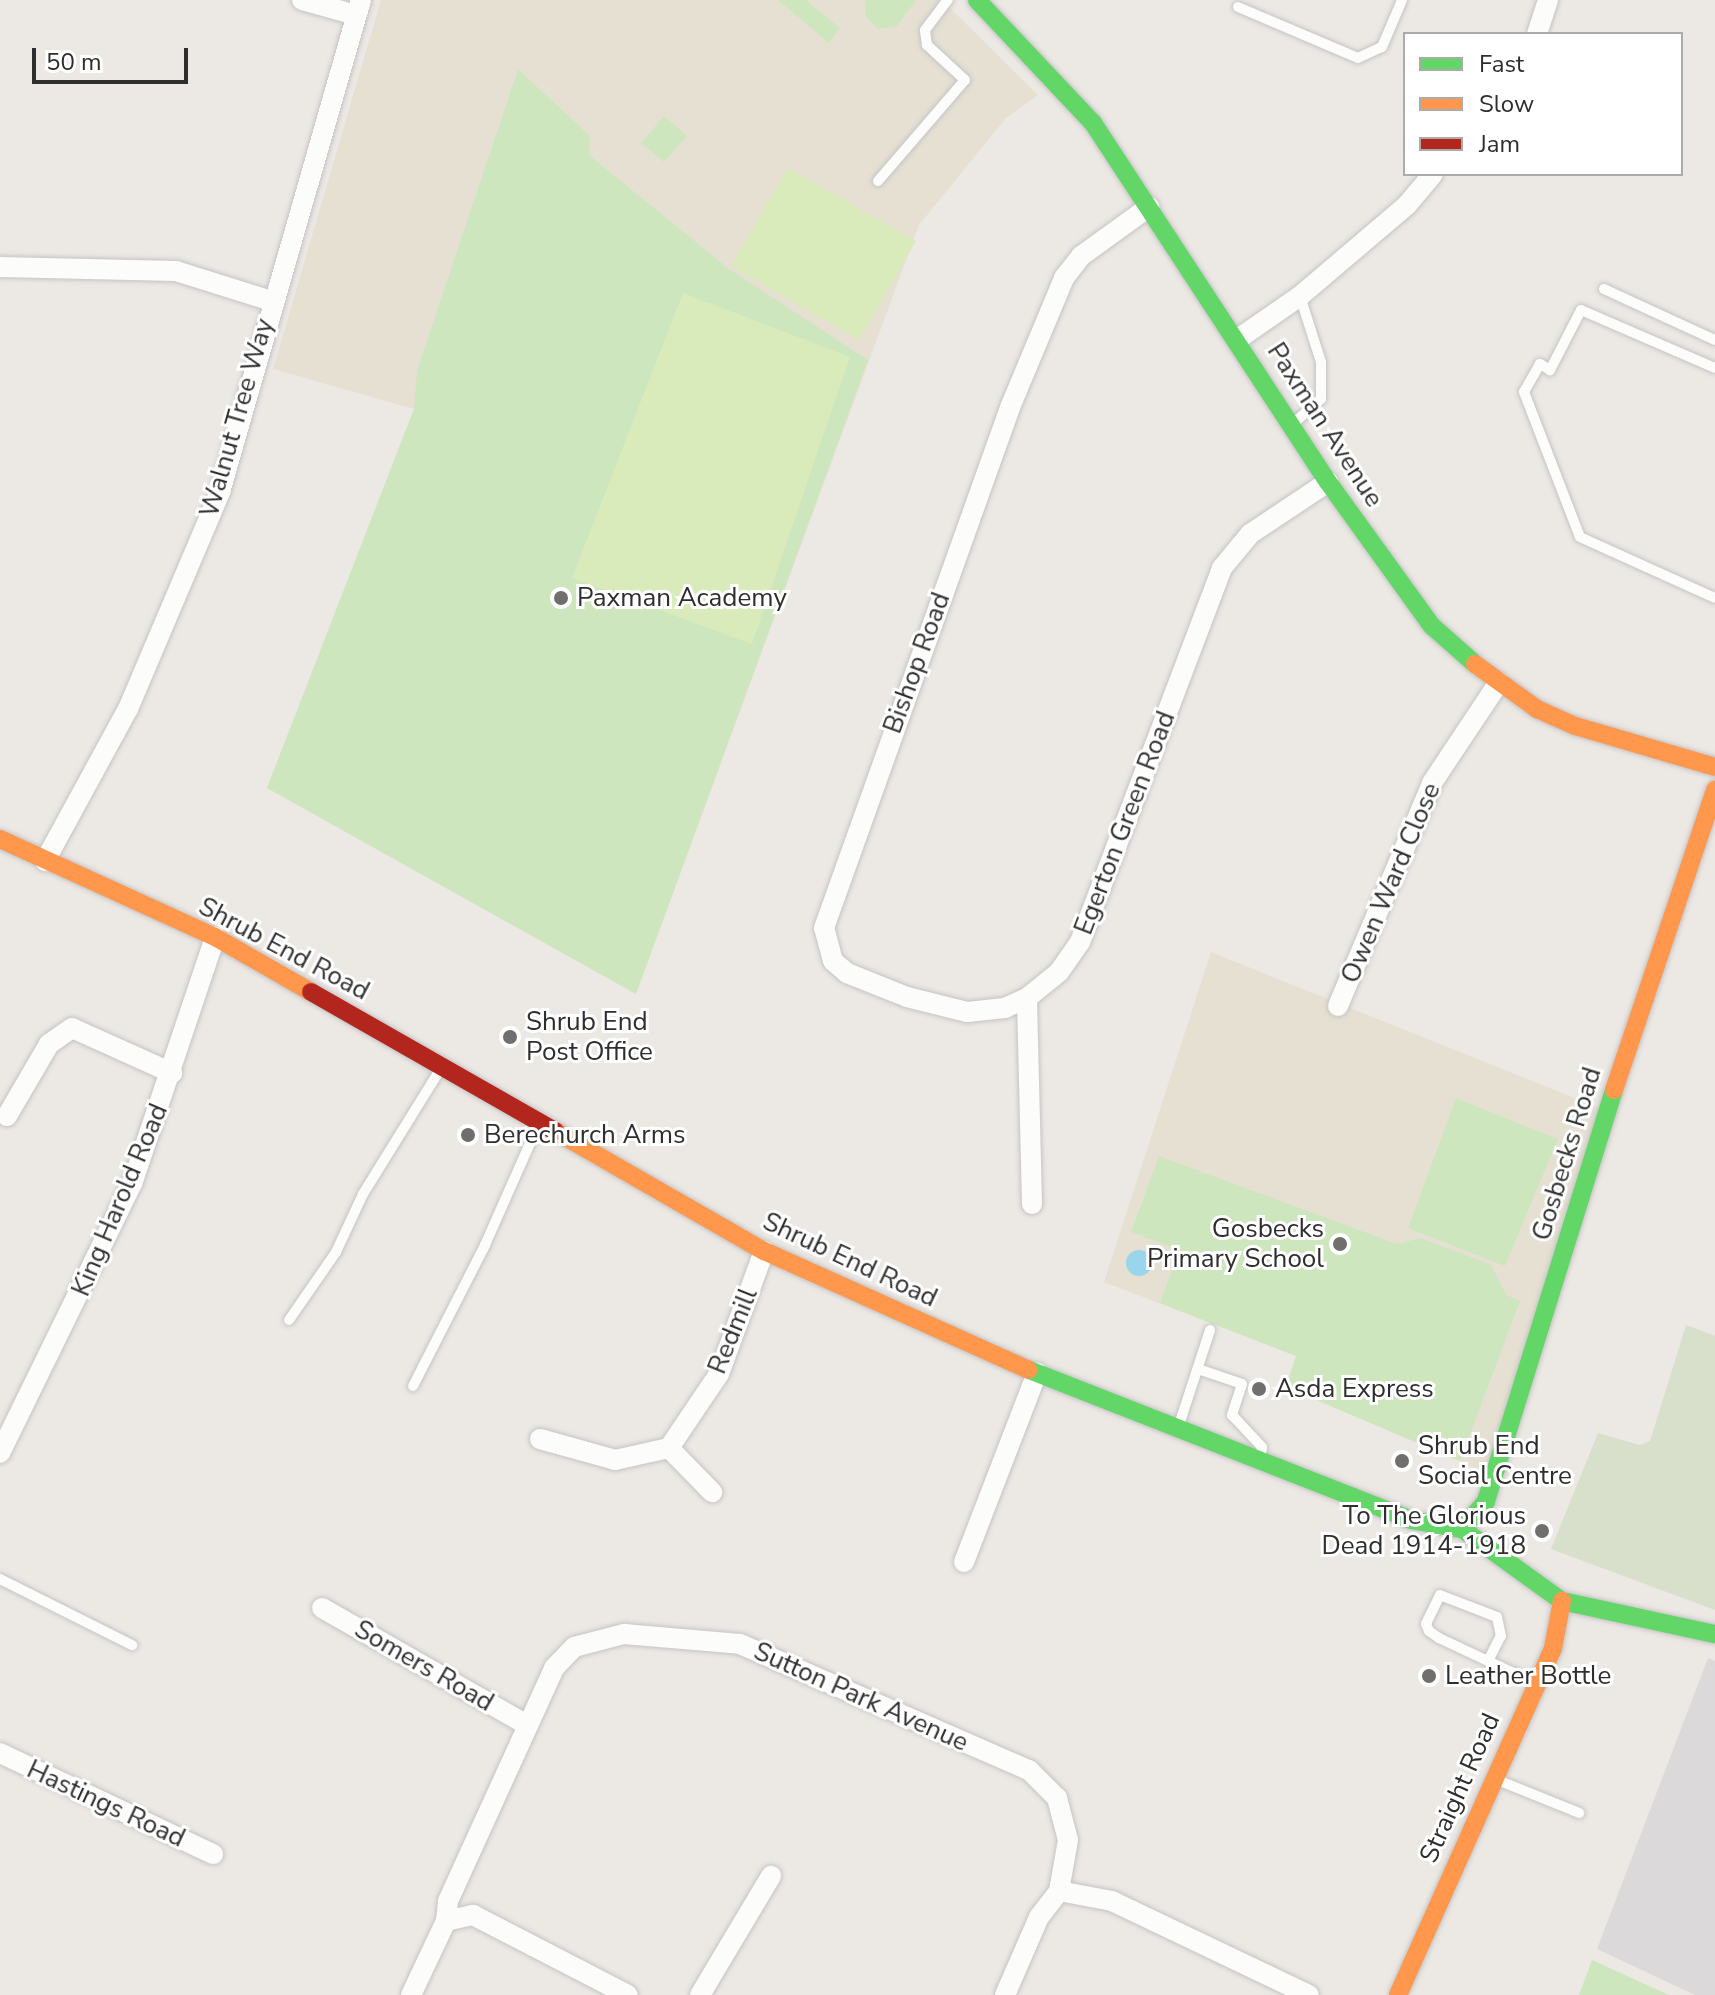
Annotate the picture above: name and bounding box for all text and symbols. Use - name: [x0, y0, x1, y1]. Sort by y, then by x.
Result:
- scale bar: [36, 32, 192, 82]
- legend: [1403, 32, 1683, 176]
- text: 50 m: [46, 46, 102, 78]
- text: Fast: [1479, 48, 1524, 80]
- text: Slow: [1479, 88, 1534, 120]
- text: Jam: [1479, 128, 1520, 160]
- street label: Walnut Tree Way: [194, 315, 280, 521]
- street label: Paxman Avenue: [1260, 337, 1390, 513]
- place label: Paxman Academy: [577, 582, 787, 614]
- street label: Bishop Road: [877, 588, 957, 738]
- marker: Paxman Academy: [552, 589, 570, 607]
- street label: Egerton Green Road: [1068, 707, 1182, 939]
- street label: Owen Ward Close: [1335, 778, 1447, 988]
- street label: Shrub End Road: [193, 891, 375, 1007]
- place label: Shrub End Post Office: [526, 1006, 653, 1068]
- marker: Shrub End Post Office: [501, 1028, 519, 1046]
- street label: Gosbecks Road: [1526, 1064, 1608, 1244]
- street label: King Harold Road: [65, 1099, 175, 1301]
- place label: Berechurch Arms: [484, 1119, 685, 1151]
- marker: Berechurch Arms: [459, 1126, 477, 1144]
- street label: Shrub End Road: [758, 1206, 942, 1314]
- place label: Gosbecks Primary School: [1147, 1213, 1324, 1274]
- marker: Gosbecks Primary School: [1331, 1235, 1349, 1253]
- street label: Redmill: [702, 1284, 764, 1378]
- place label: Asda Express: [1275, 1373, 1434, 1405]
- marker: Asda Express: [1250, 1380, 1268, 1398]
- place label: Shrub End Social Centre: [1418, 1430, 1572, 1492]
- marker: Shrub End Social Centre: [1393, 1452, 1411, 1470]
- place label: To The Glorious Dead 1914-1918: [1321, 1500, 1526, 1562]
- marker: To The Glorious Dead 1914-1918: [1533, 1522, 1551, 1540]
- street label: Somers Road: [349, 1614, 499, 1718]
- street label: Sutton Park Avenue: [749, 1636, 973, 1758]
- place label: Leather Bottle: [1445, 1660, 1611, 1692]
- marker: Leather Bottle: [1420, 1667, 1438, 1685]
- street label: Straight Road: [1413, 1708, 1507, 1868]
- street label: Hastings Road: [22, 1754, 190, 1854]

